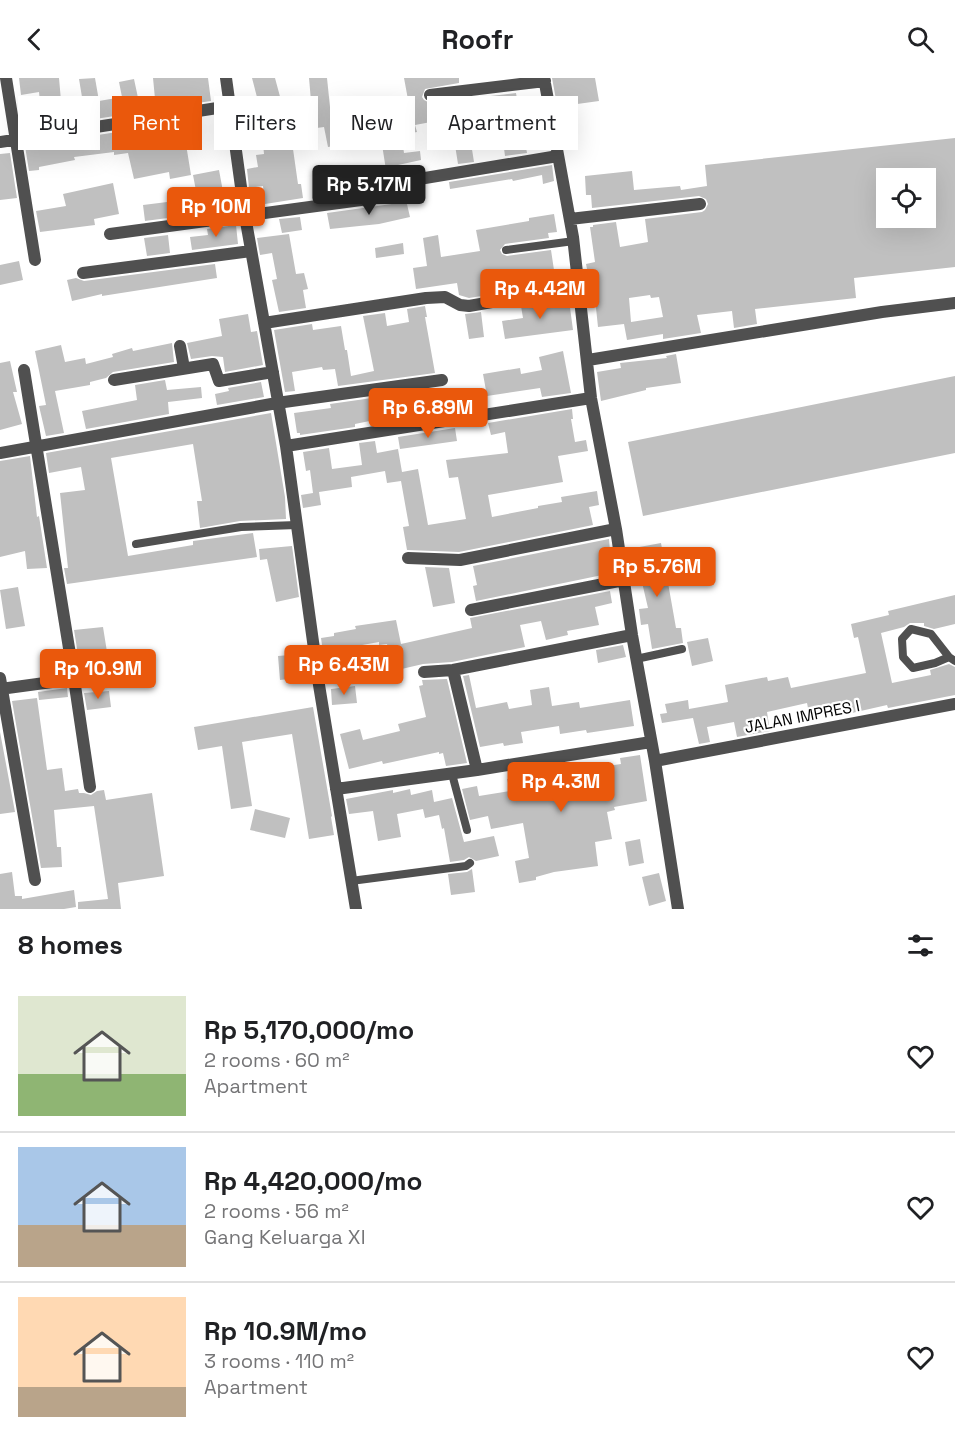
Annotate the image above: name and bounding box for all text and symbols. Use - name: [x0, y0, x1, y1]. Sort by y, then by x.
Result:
- text: Roofr: [441, 22, 514, 57]
- icon: back: [18, 23, 51, 56]
- icon: search: [904, 23, 937, 56]
- chip: Buy: [18, 96, 100, 150]
- chip: Rent: [112, 96, 202, 150]
- chip: Filters: [214, 96, 318, 150]
- chip: New: [330, 96, 415, 150]
- chip: Apartment: [427, 96, 578, 150]
- pin: Rp 5.17M: [307, 165, 431, 216]
- map controls: [876, 168, 936, 228]
- button: locate: [876, 168, 936, 228]
- text: Rp 5.17M: [326, 171, 412, 197]
- pin: Rp 10M: [167, 187, 265, 238]
- text: Rp 10M: [181, 193, 251, 219]
- pin: Rp 4.42M: [478, 269, 602, 320]
- text: Rp 4.42M: [494, 275, 586, 301]
- pin: Rp 6.89M: [366, 388, 490, 439]
- text: Rp 6.89M: [383, 394, 473, 420]
- pin: Rp 5.76M: [595, 547, 719, 598]
- text: Rp 5.76M: [613, 553, 701, 579]
- pin: Rp 6.43M: [282, 645, 406, 696]
- pin: Rp 10.9M: [36, 649, 160, 700]
- text: Rp 6.43M: [298, 651, 390, 677]
- text: Rp 10.9M: [54, 655, 142, 681]
- street label: JALAN IMPRES I: [743, 695, 861, 738]
- pin: Rp 4.3M: [506, 762, 616, 813]
- text: Rp 4.3M: [522, 768, 600, 794]
- text: 8 homes: [18, 928, 123, 962]
- icon: filters: [904, 929, 937, 962]
- text: Rp 5,170,000/mo: [204, 1013, 414, 1047]
- icon: home: [66, 1020, 138, 1092]
- icon: heart: [904, 1040, 937, 1073]
- text: 2 rooms · 60 m²: [204, 1047, 350, 1073]
- text: Apartment: [204, 1073, 308, 1099]
- text: Rp 4,420,000/mo: [204, 1164, 422, 1198]
- icon: home: [66, 1171, 138, 1243]
- icon: heart: [904, 1191, 937, 1224]
- text: 2 rooms · 56 m²: [204, 1198, 349, 1224]
- text: Gang Keluarga XI: [204, 1224, 366, 1250]
- text: Rp 10.9M/mo: [204, 1314, 367, 1348]
- icon: home: [66, 1321, 138, 1393]
- icon: heart: [904, 1341, 937, 1374]
- text: 3 rooms · 110 m²: [204, 1348, 354, 1374]
- text: Apartment: [204, 1374, 308, 1400]

